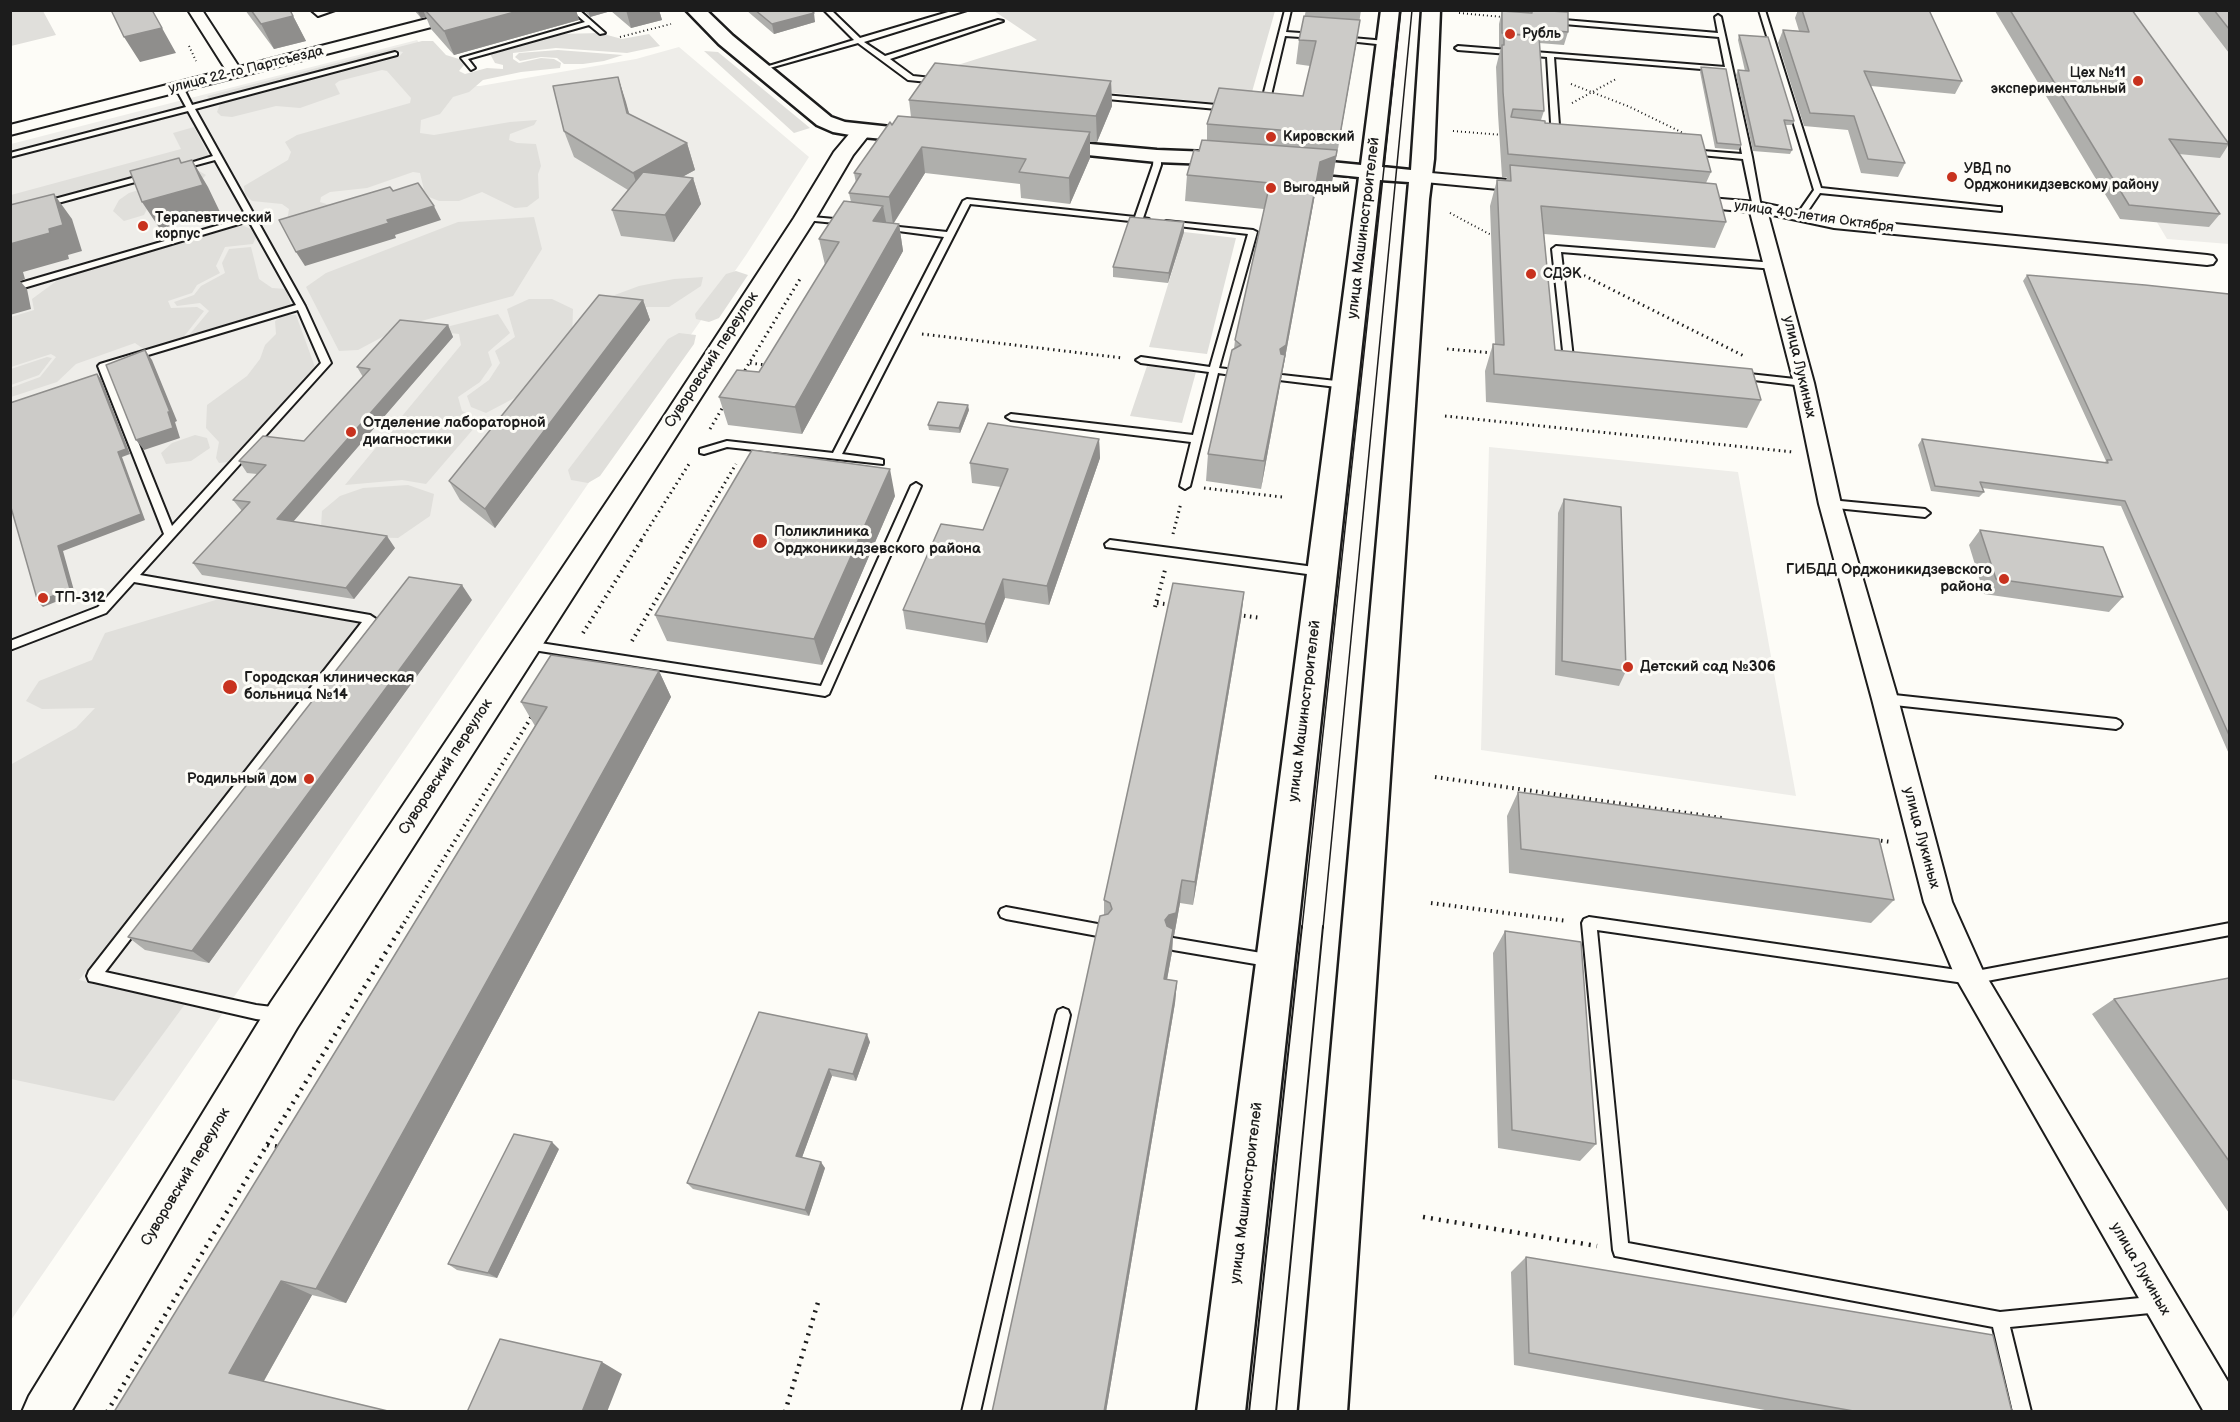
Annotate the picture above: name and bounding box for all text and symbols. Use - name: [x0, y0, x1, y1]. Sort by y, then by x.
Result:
- place label: Рубль: [1522, 26, 1561, 42]
- marker: Рубль: [1503, 27, 1517, 41]
- street label: улица 22-го Партсъезда: [167, 43, 325, 97]
- place label: Цех №11 экспериментальный: [1991, 65, 2126, 98]
- marker: Цех №11 экспериментальный: [2131, 74, 2145, 88]
- place label: Кировский: [1283, 129, 1354, 145]
- marker: Кировский: [1264, 130, 1278, 144]
- street label: улица Машиностроителей: [1344, 136, 1384, 320]
- place label: УВД по Орджоникидзевскому району: [1964, 161, 2159, 194]
- marker: УВД по Орджоникидзевскому району: [1945, 170, 1959, 184]
- place label: Выгодный: [1283, 180, 1350, 196]
- marker: Выгодный: [1264, 181, 1278, 195]
- street label: улица 40-летия Октября: [1733, 197, 1895, 237]
- place label: Терапевтический корпус: [155, 210, 272, 243]
- marker: Терапевтический корпус: [136, 219, 150, 233]
- place label: СДЭК: [1543, 266, 1581, 282]
- marker: СДЭК: [1524, 267, 1538, 281]
- street label: Суворовский переулок: [661, 289, 763, 431]
- street label: улица Лукиных: [1778, 314, 1820, 420]
- place label: Отделение лабораторной диагностики: [363, 414, 546, 449]
- marker: Отделение лабораторной диагностики: [344, 425, 358, 439]
- place label: Поликлиника Орджоникидзевского района: [774, 523, 981, 558]
- marker: Поликлиника Орджоникидзевского района: [751, 532, 769, 550]
- place label: ГИБДД Орджоникидзевского района: [1786, 561, 1992, 596]
- marker: ГИБДД Орджоникидзевского района: [1997, 572, 2011, 586]
- place label: ТП-312: [55, 589, 105, 607]
- marker: ТП-312: [36, 591, 50, 605]
- street label: улица Машиностроителей: [1285, 619, 1325, 803]
- place label: Детский сад №306: [1640, 658, 1776, 676]
- marker: Детский сад №306: [1621, 660, 1635, 674]
- place label: Городская клиническая больница №14: [244, 669, 414, 704]
- marker: Городская клиническая больница №14: [221, 678, 239, 696]
- street label: Суворовский переулок: [395, 696, 497, 838]
- place label: Родильный дом: [187, 770, 297, 788]
- marker: Родильный дом: [302, 772, 316, 786]
- street label: улица Лукиных: [1899, 785, 1943, 891]
- street label: улица Машиностроителей: [1227, 1101, 1267, 1285]
- street label: Суворовский переулок: [138, 1105, 234, 1249]
- street label: улица Лукиных: [2106, 1219, 2174, 1319]

